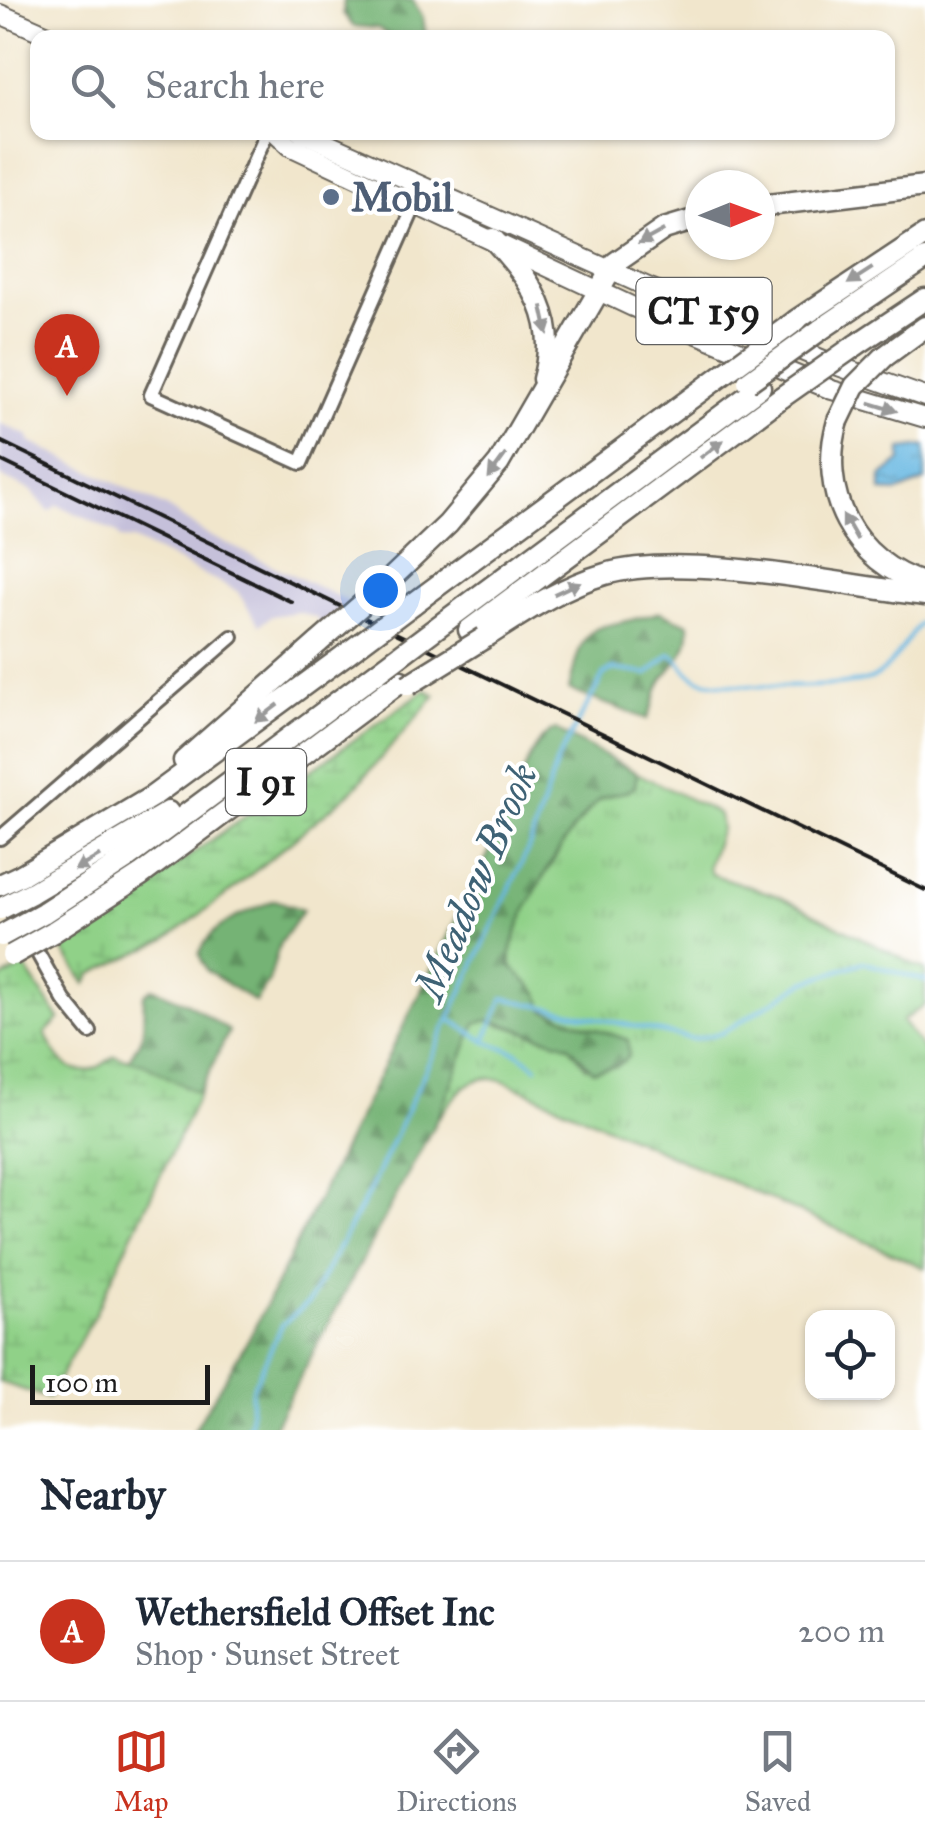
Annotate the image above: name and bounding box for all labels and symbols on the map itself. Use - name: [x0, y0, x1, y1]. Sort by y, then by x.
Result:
- north arrow: [685, 170, 775, 260]
- place label: Mobil: [351, 173, 455, 222]
- marker: Mobil: [320, 186, 342, 208]
- one-way arrow: [636, 229, 665, 246]
- one-way arrow: [847, 267, 874, 285]
- road number: CT 159: [636, 278, 772, 344]
- one-way arrow: [537, 305, 553, 336]
- pin: A: [34, 314, 100, 396]
- one-way arrow: [869, 400, 899, 415]
- one-way arrow: [699, 439, 725, 459]
- one-way arrow: [487, 453, 507, 479]
- one-way arrow: [842, 513, 859, 541]
- your location: [355, 565, 406, 616]
- one-way arrow: [553, 580, 582, 596]
- one-way arrow: [254, 702, 280, 722]
- road number: I 91: [226, 749, 306, 815]
- water label: Meadow Brook: [401, 755, 549, 1011]
- one-way arrow: [73, 853, 101, 871]
- scale bar: [30, 1360, 210, 1404]

